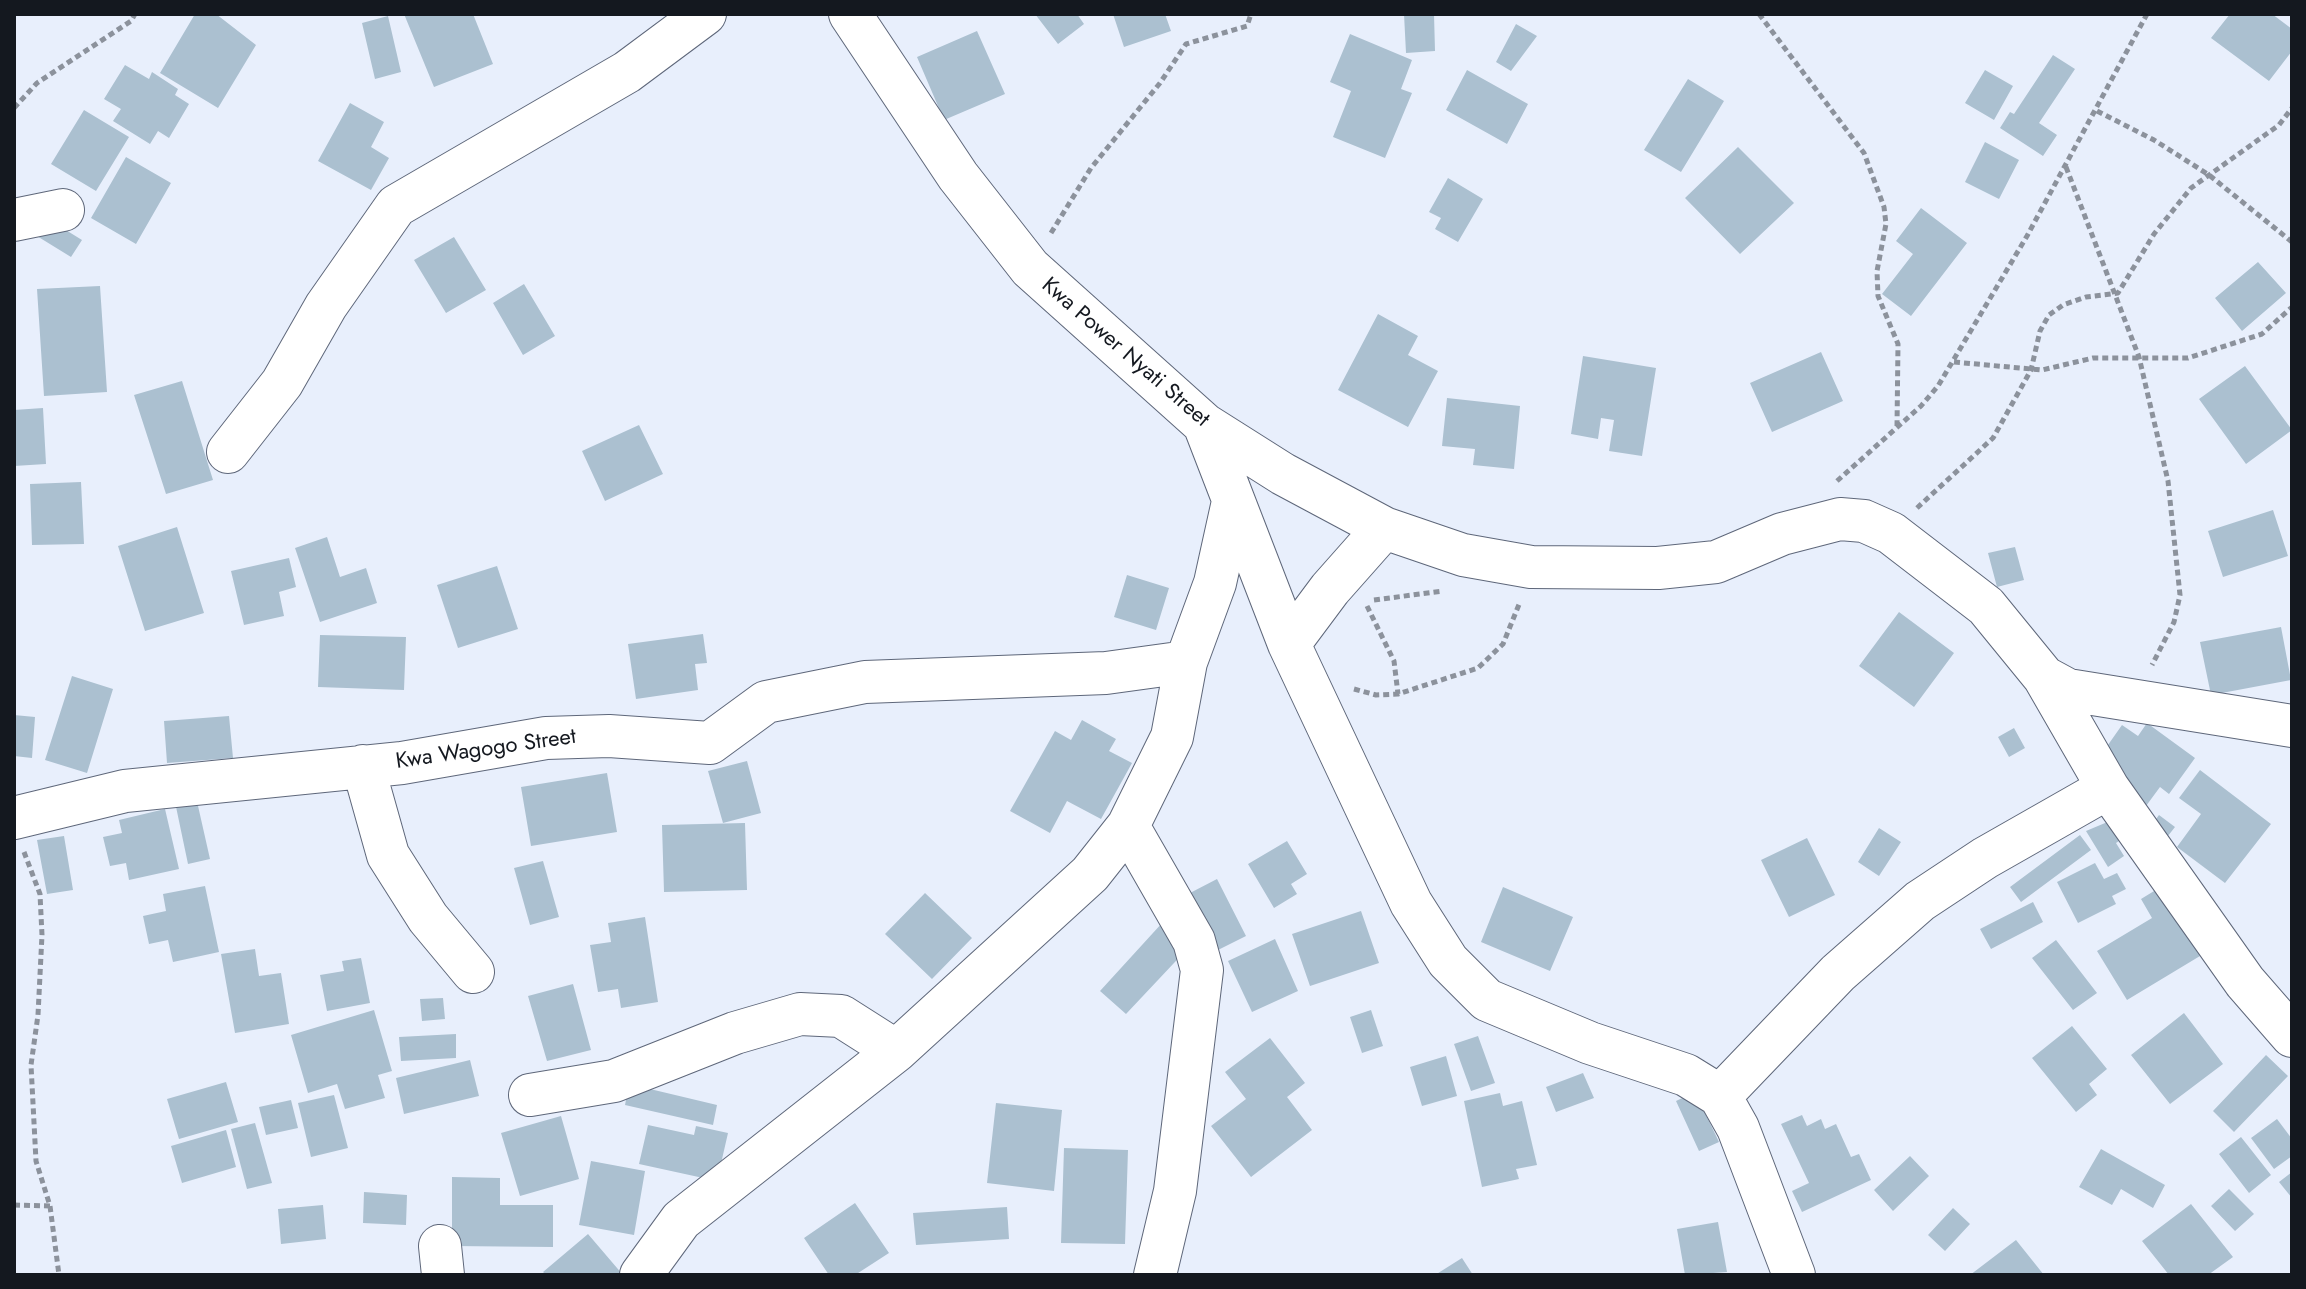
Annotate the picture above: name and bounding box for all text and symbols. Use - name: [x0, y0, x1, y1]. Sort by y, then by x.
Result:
- street label: Kwa Power Nyati Street: [1036, 273, 1214, 433]
- street label: Kwa Wagogo Street: [394, 724, 578, 776]

